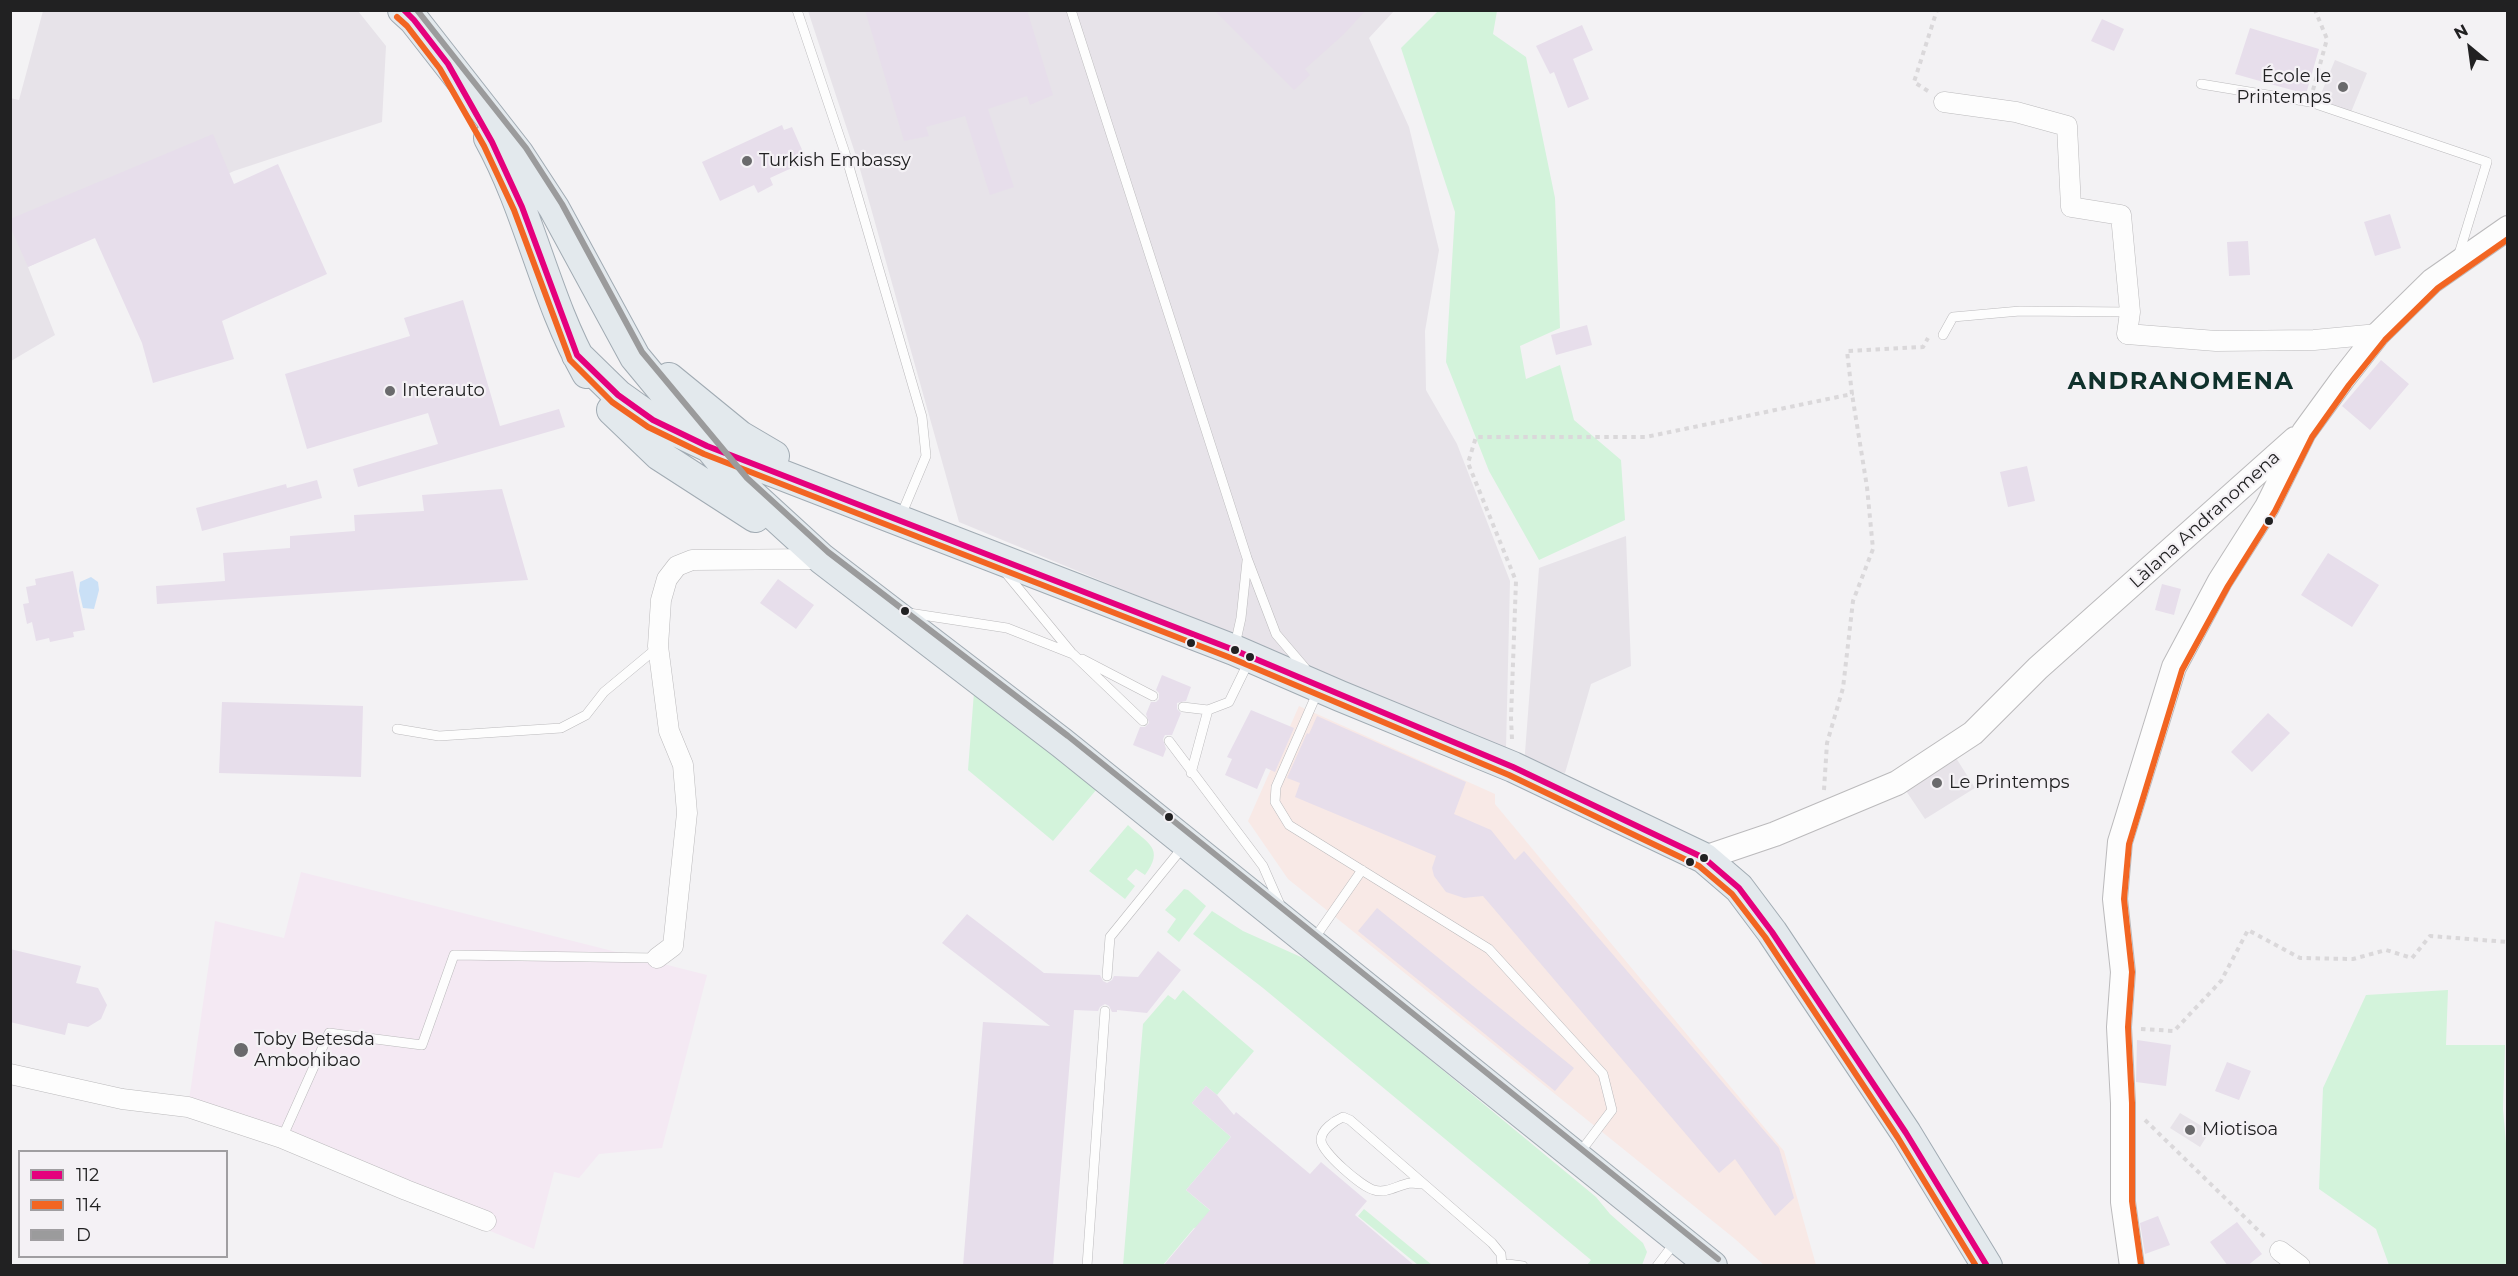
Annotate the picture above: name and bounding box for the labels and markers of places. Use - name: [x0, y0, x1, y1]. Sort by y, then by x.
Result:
- place label: École le Printemps: [2236, 66, 2331, 109]
- marker: École le Printemps: [2336, 80, 2350, 94]
- place label: Turkish Embassy: [759, 150, 911, 172]
- marker: Turkish Embassy: [740, 154, 754, 168]
- place label: Interauto: [402, 380, 485, 402]
- marker: Interauto: [383, 384, 397, 398]
- unlabelled marker: [2263, 515, 2275, 527]
- unlabelled marker: [899, 605, 911, 617]
- unlabelled marker: [1185, 637, 1197, 649]
- unlabelled marker: [1229, 644, 1241, 656]
- unlabelled marker: [1244, 651, 1256, 663]
- place label: Le Printemps: [1949, 772, 2070, 794]
- marker: Le Printemps: [1930, 776, 1944, 790]
- unlabelled marker: [1163, 811, 1175, 823]
- unlabelled marker: [1698, 852, 1710, 864]
- unlabelled marker: [1684, 856, 1696, 868]
- place label: Toby Betesda Ambohibao: [254, 1029, 375, 1072]
- marker: Toby Betesda Ambohibao: [232, 1041, 250, 1059]
- place label: Miotisoa: [2202, 1119, 2278, 1141]
- marker: Miotisoa: [2183, 1123, 2197, 1137]

